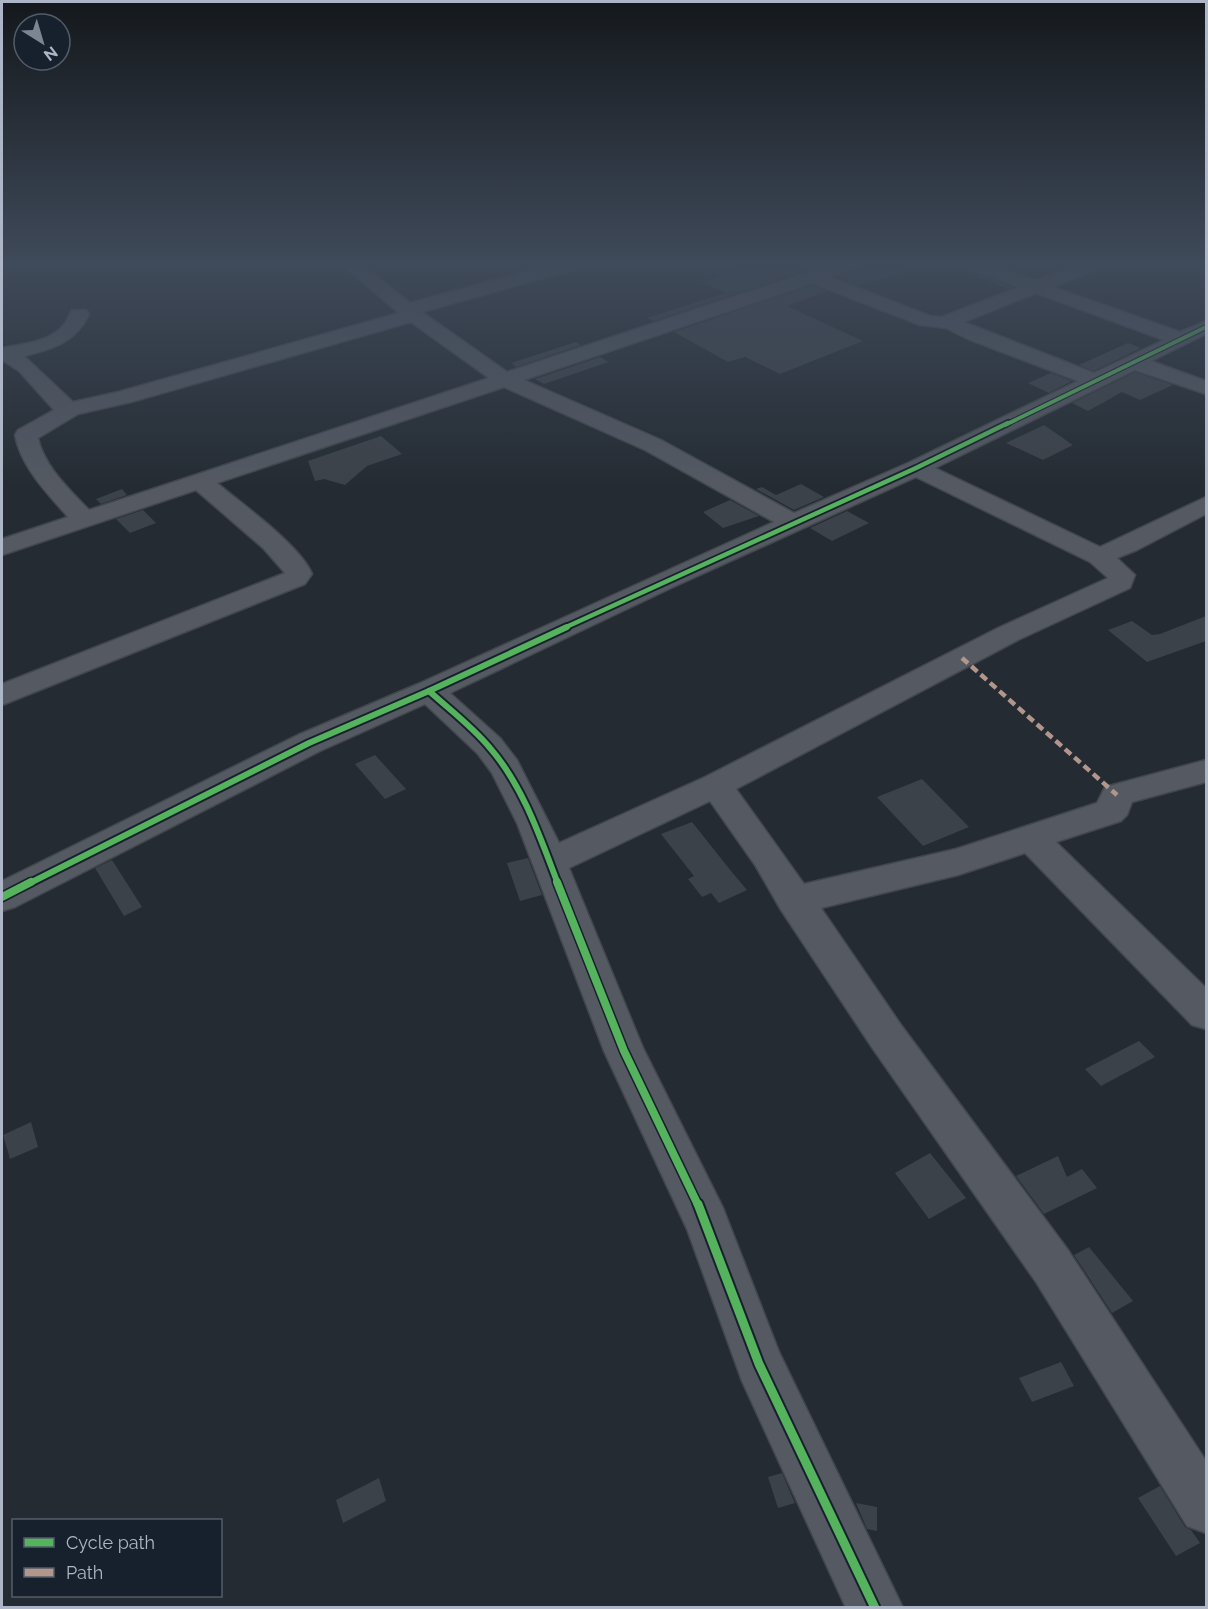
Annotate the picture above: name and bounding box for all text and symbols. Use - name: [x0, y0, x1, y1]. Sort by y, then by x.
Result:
- north arrow: [12, 12, 72, 72]
- text: N: [40, 42, 61, 65]
- legend: [12, 1519, 222, 1597]
- text: Cycle path: [66, 1532, 155, 1553]
- text: Path: [66, 1562, 103, 1583]

